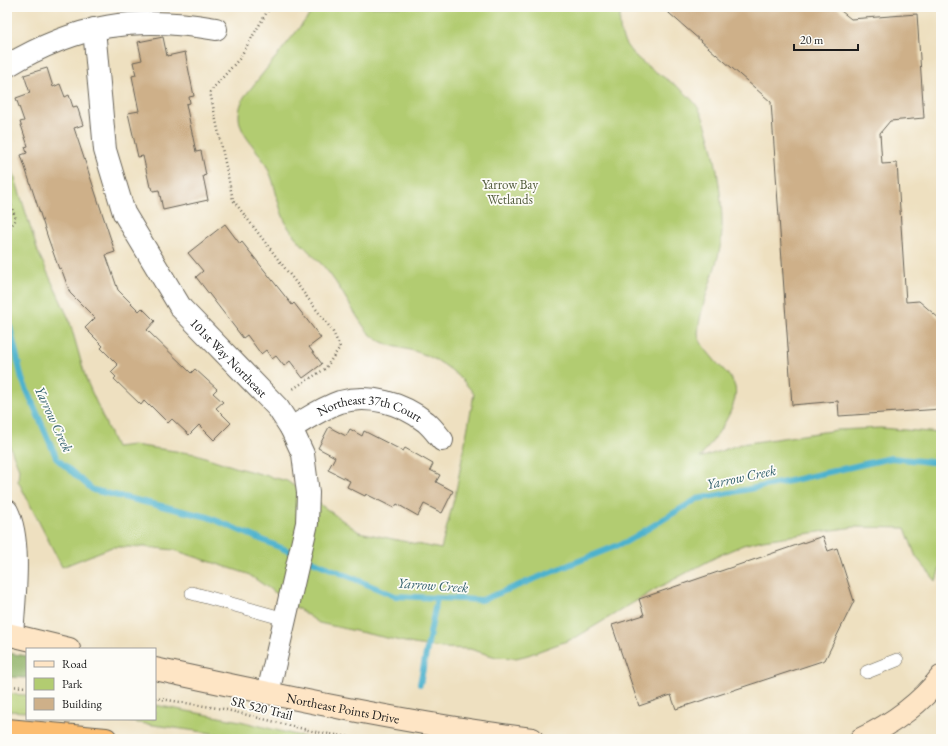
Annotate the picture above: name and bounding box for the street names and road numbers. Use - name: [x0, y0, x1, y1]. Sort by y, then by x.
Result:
- street label: 101st Way Northeast: [187, 314, 271, 401]
- street label: Northeast 37th Court: [314, 391, 426, 425]
- street label: Northeast Points Drive: [285, 689, 401, 727]
- street label: SR 520 Trail: [230, 692, 294, 724]

